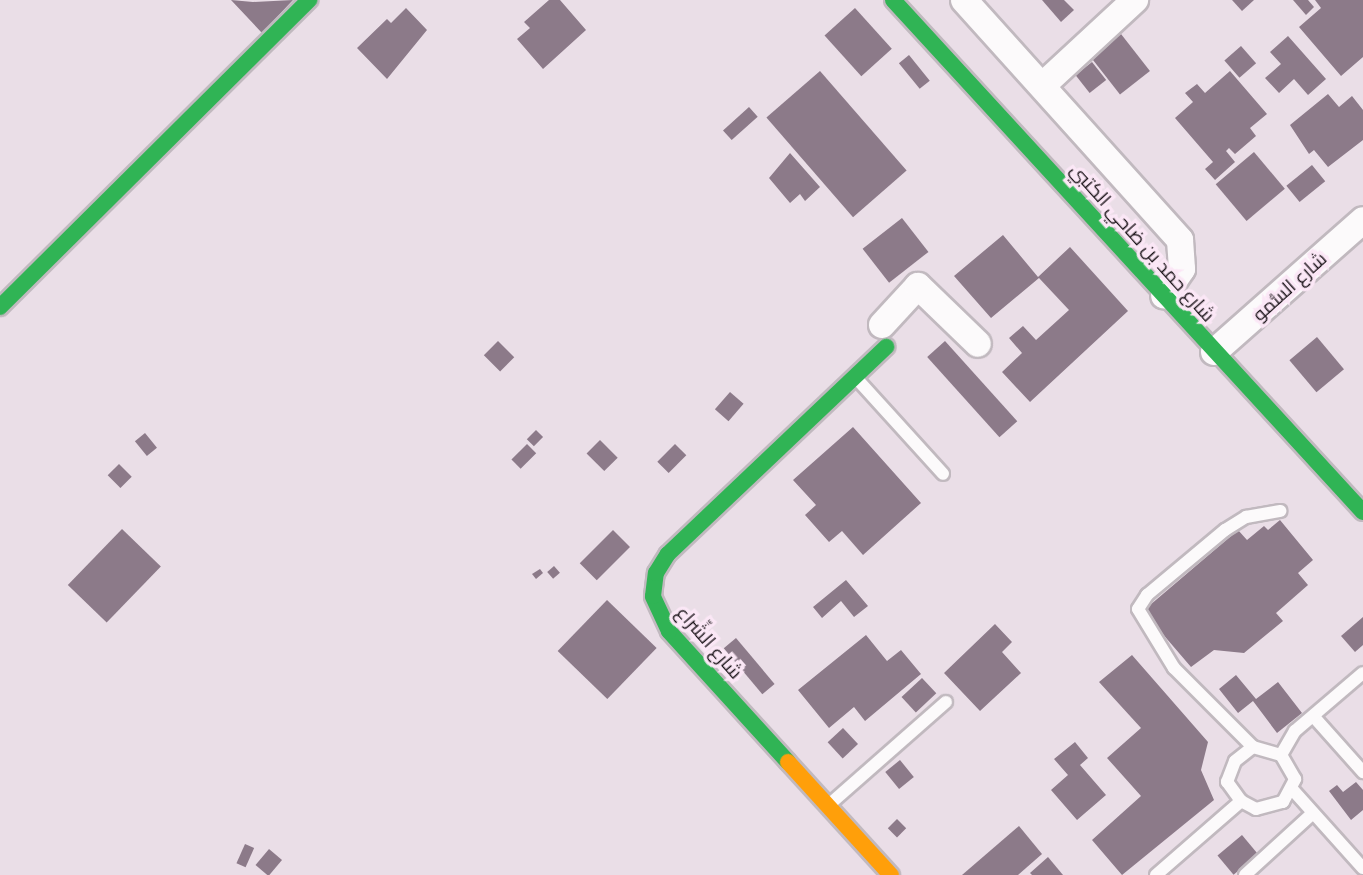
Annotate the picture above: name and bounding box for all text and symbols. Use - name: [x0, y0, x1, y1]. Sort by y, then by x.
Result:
- street label: شارع حمد بن ضاحي الكتبي: [1066, 158, 1220, 326]
- street label: شارع السُّمو: [1247, 247, 1331, 325]
- street label: شارع الشِّراع: [672, 601, 748, 683]

